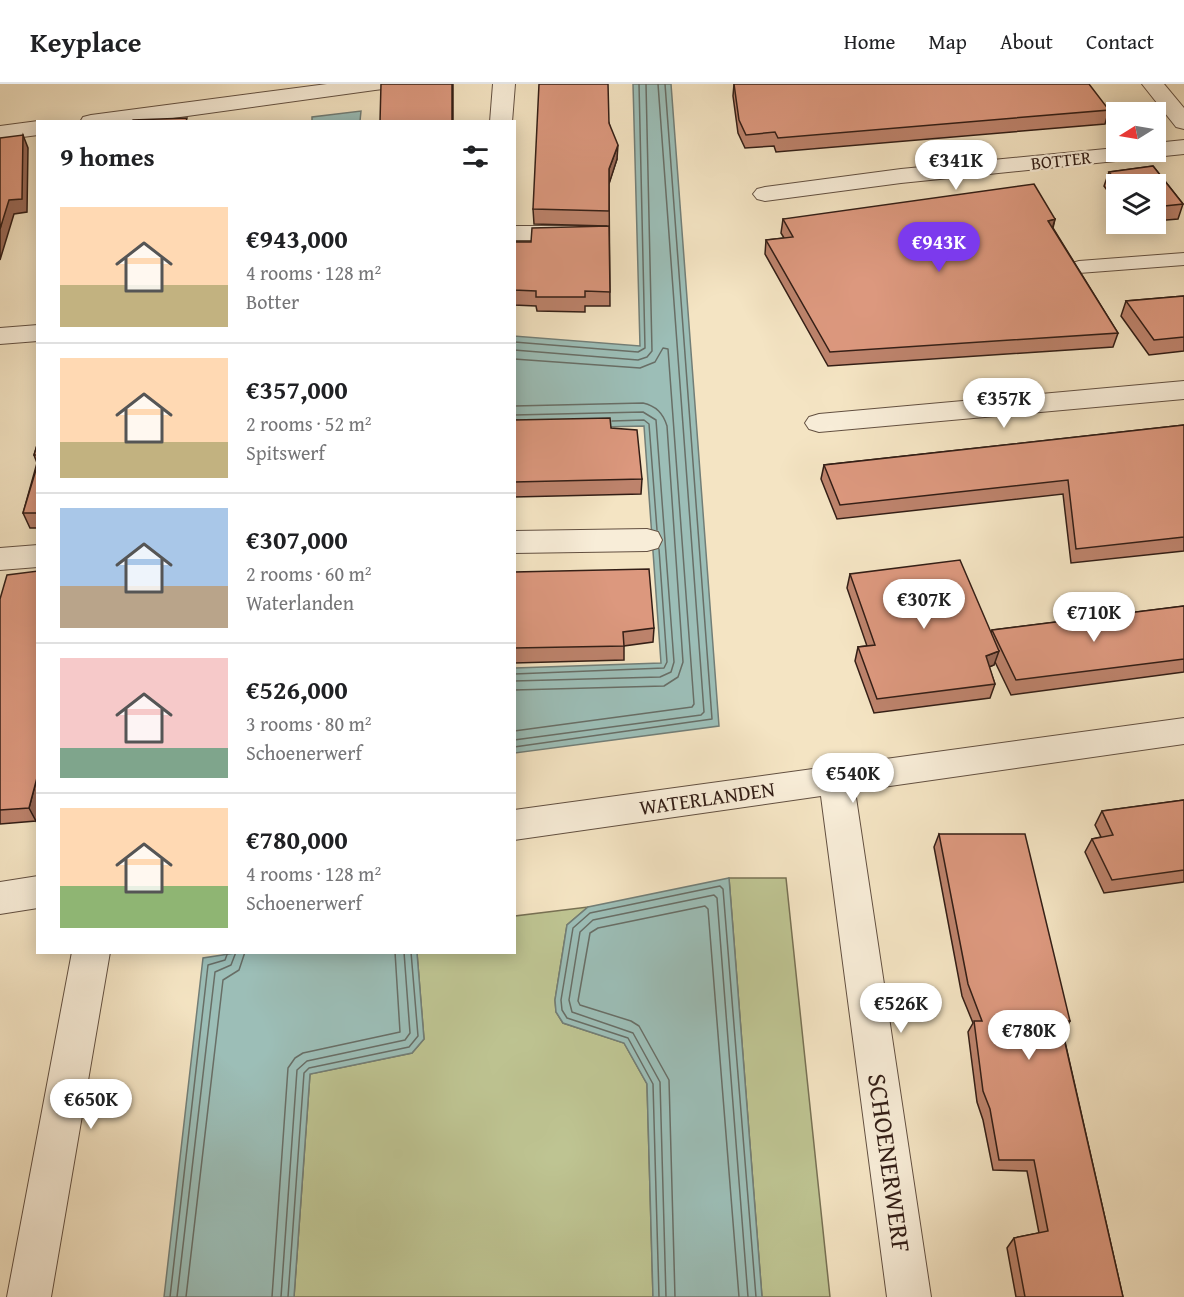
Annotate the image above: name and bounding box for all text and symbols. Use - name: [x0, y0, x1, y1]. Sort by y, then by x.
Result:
- text: Keyplace: [30, 21, 141, 62]
- text: Home: [844, 26, 895, 57]
- text: Map: [928, 26, 967, 57]
- text: About: [1000, 26, 1053, 57]
- text: Contact: [1086, 26, 1154, 57]
- north arrow: [1106, 102, 1166, 162]
- map controls: [1106, 102, 1166, 234]
- text: 9 homes: [60, 137, 155, 176]
- icon: filters: [459, 140, 492, 173]
- pin: €341K: [914, 140, 998, 191]
- street label: BOTTER: [1029, 143, 1093, 177]
- text: €341K: [929, 145, 983, 174]
- button: layers: [1106, 174, 1166, 234]
- text: €943,000: [246, 219, 348, 258]
- pin: €943K: [897, 222, 981, 273]
- text: €943K: [912, 227, 966, 256]
- icon: home: [108, 231, 180, 303]
- text: 4 rooms · 128 m²: [246, 258, 381, 287]
- text: Botter: [246, 287, 299, 316]
- text: €357,000: [246, 370, 348, 409]
- pin: €357K: [962, 378, 1046, 429]
- icon: home: [108, 382, 180, 454]
- text: €357K: [977, 383, 1031, 412]
- text: 2 rooms · 52 m²: [246, 409, 372, 438]
- text: Spitswerf: [246, 438, 325, 467]
- text: €307,000: [246, 520, 348, 559]
- icon: home: [108, 532, 180, 604]
- text: 2 rooms · 60 m²: [246, 559, 372, 588]
- pin: €307K: [882, 579, 966, 630]
- text: €307K: [897, 584, 951, 613]
- text: Waterlanden: [246, 588, 354, 617]
- pin: €710K: [1052, 592, 1136, 643]
- text: €710K: [1067, 597, 1121, 626]
- text: €526,000: [246, 670, 348, 709]
- icon: home: [108, 682, 180, 754]
- text: 3 rooms · 80 m²: [246, 709, 372, 738]
- text: Schoenerwerf: [246, 738, 362, 767]
- pin: €540K: [811, 753, 895, 804]
- text: €540K: [826, 758, 880, 787]
- street label: WATERLANDEN: [637, 773, 777, 823]
- text: €780,000: [246, 820, 348, 859]
- icon: home: [108, 832, 180, 904]
- text: 4 rooms · 128 m²: [246, 859, 381, 888]
- text: Schoenerwerf: [246, 888, 362, 917]
- pin: €526K: [859, 983, 943, 1034]
- text: €526K: [874, 988, 928, 1017]
- pin: €780K: [987, 1010, 1071, 1061]
- text: €780K: [1002, 1015, 1056, 1044]
- street label: SCHOENERWERF: [858, 1071, 922, 1255]
- pin: €650K: [49, 1079, 133, 1130]
- text: €650K: [64, 1084, 118, 1113]

